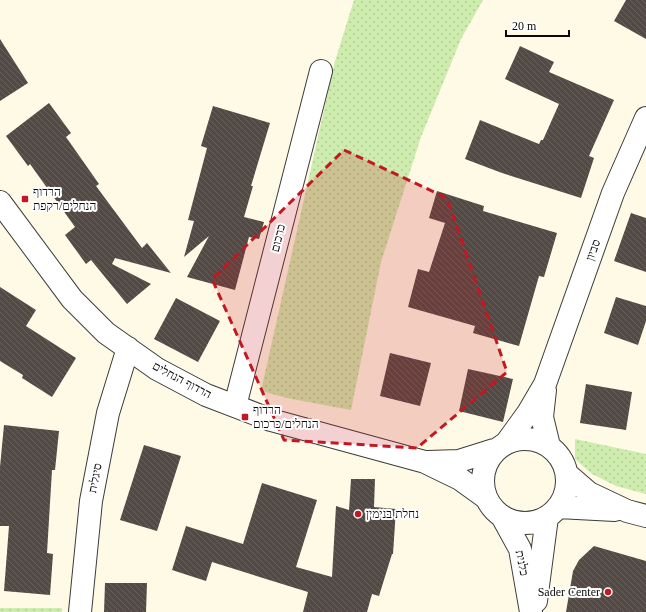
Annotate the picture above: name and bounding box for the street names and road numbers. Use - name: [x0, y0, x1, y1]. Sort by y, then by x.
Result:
- street label: כרכום: [268, 223, 288, 253]
- street label: סביון: [583, 237, 603, 263]
- street label: הרדוף הנחלים: [150, 359, 214, 401]
- street label: סיגלית: [85, 462, 105, 494]
- street label: כלנית: [512, 549, 532, 577]

